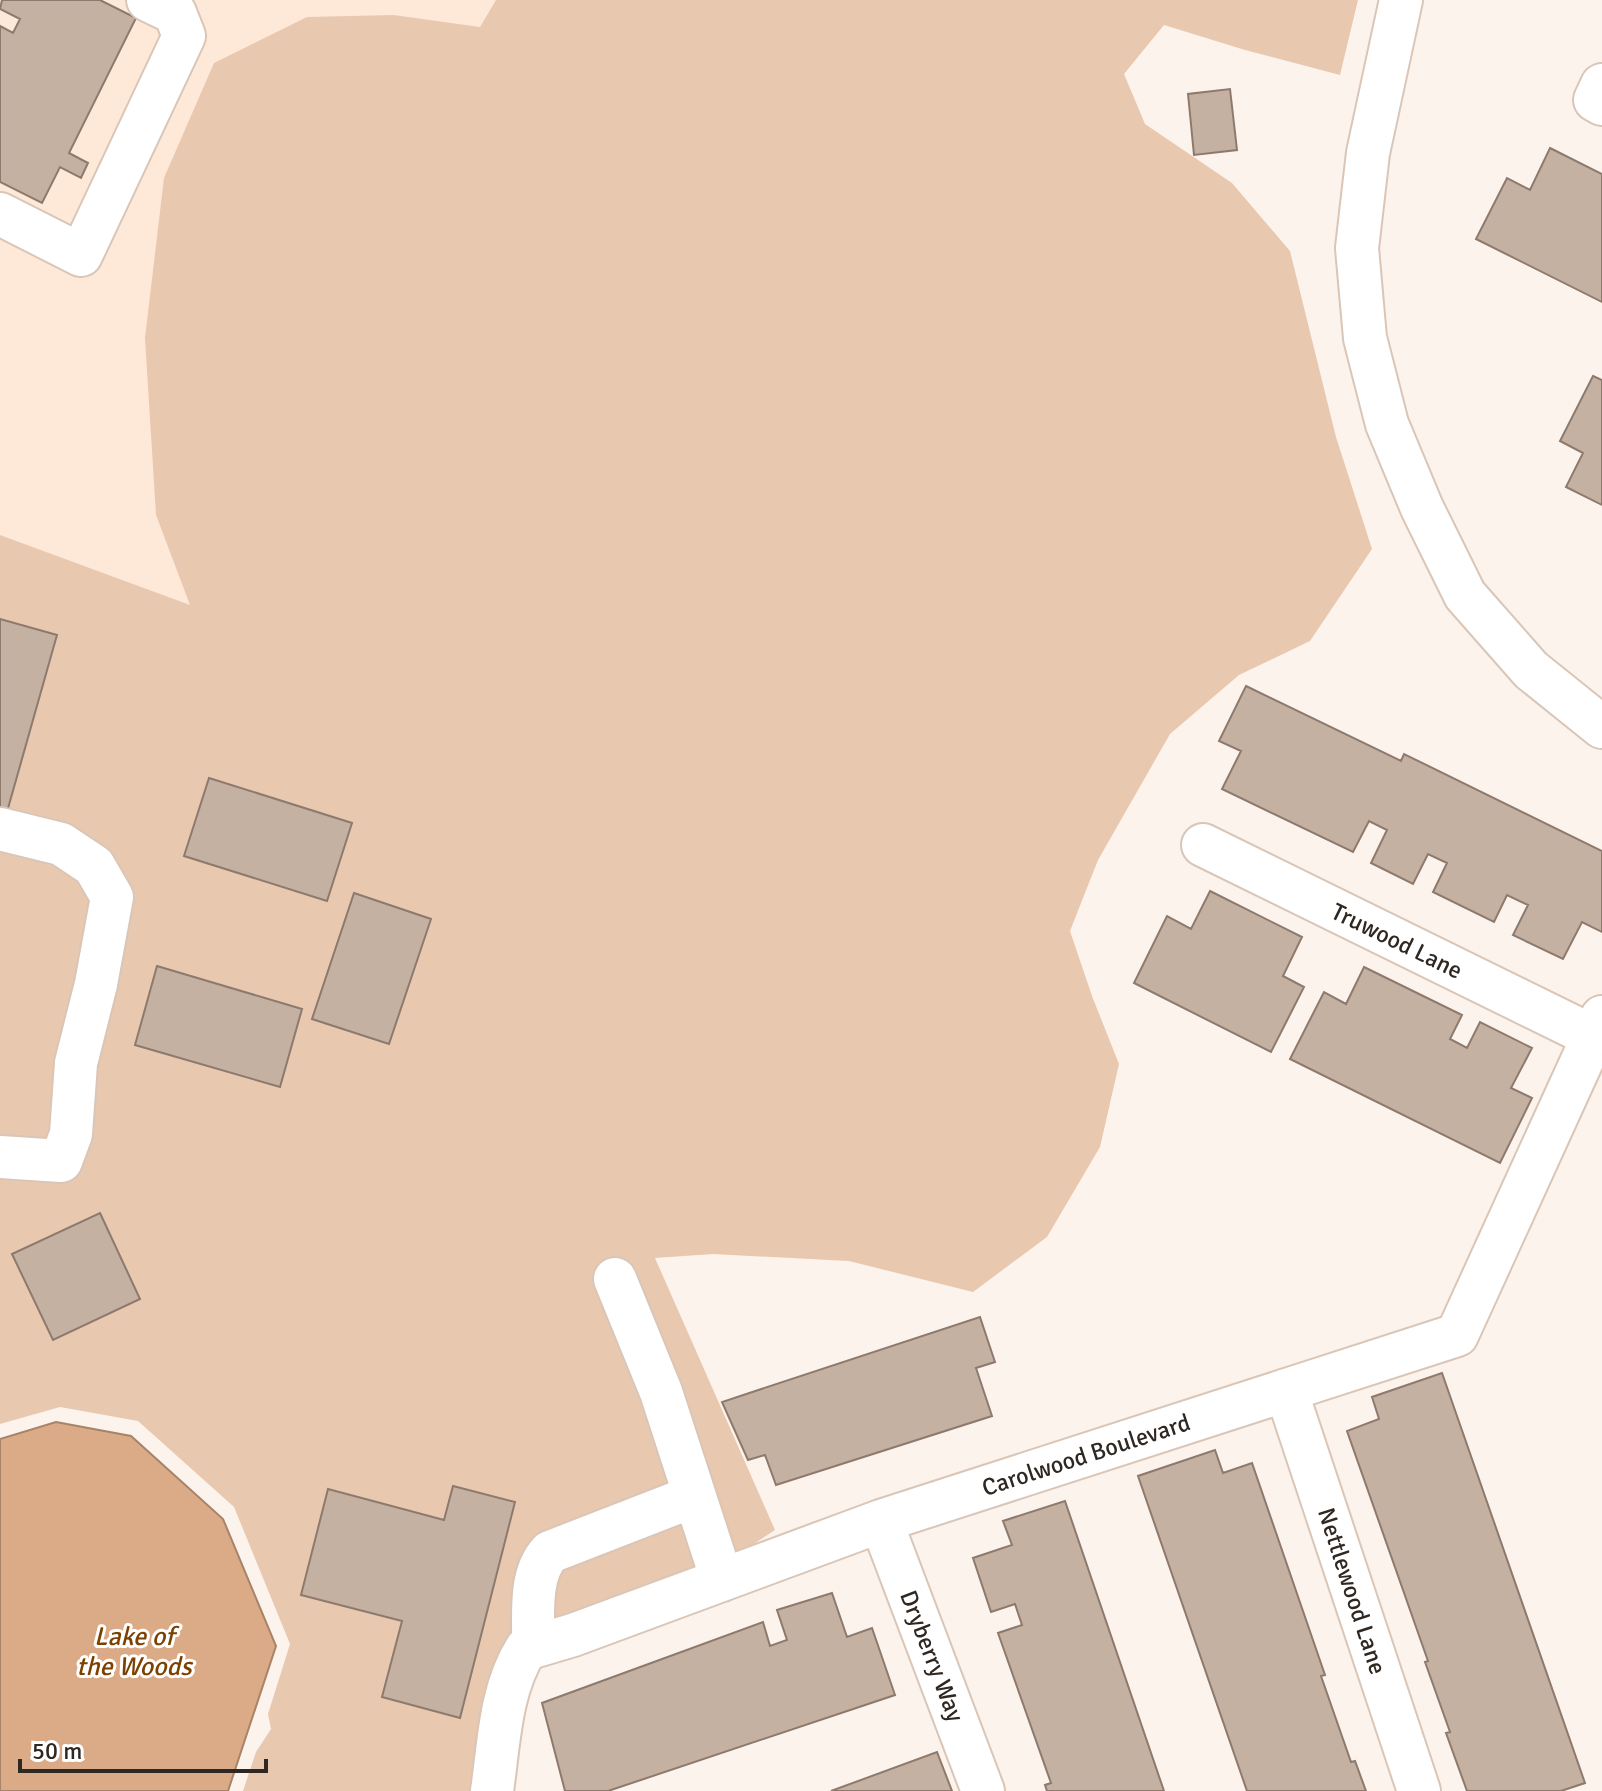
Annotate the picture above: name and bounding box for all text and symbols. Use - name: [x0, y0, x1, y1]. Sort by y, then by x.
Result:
- street label: Truwood Lane: [1327, 896, 1467, 986]
- street label: Carolwood Boulevard: [978, 1407, 1194, 1503]
- street label: Nettlewood Lane: [1311, 1504, 1393, 1678]
- street label: Dryberry Way: [893, 1586, 971, 1726]
- water label: Lake of the Woods: [76, 1621, 194, 1683]
- scale bar: [20, 1723, 266, 1773]
- text: 50 m: [32, 1736, 82, 1766]

